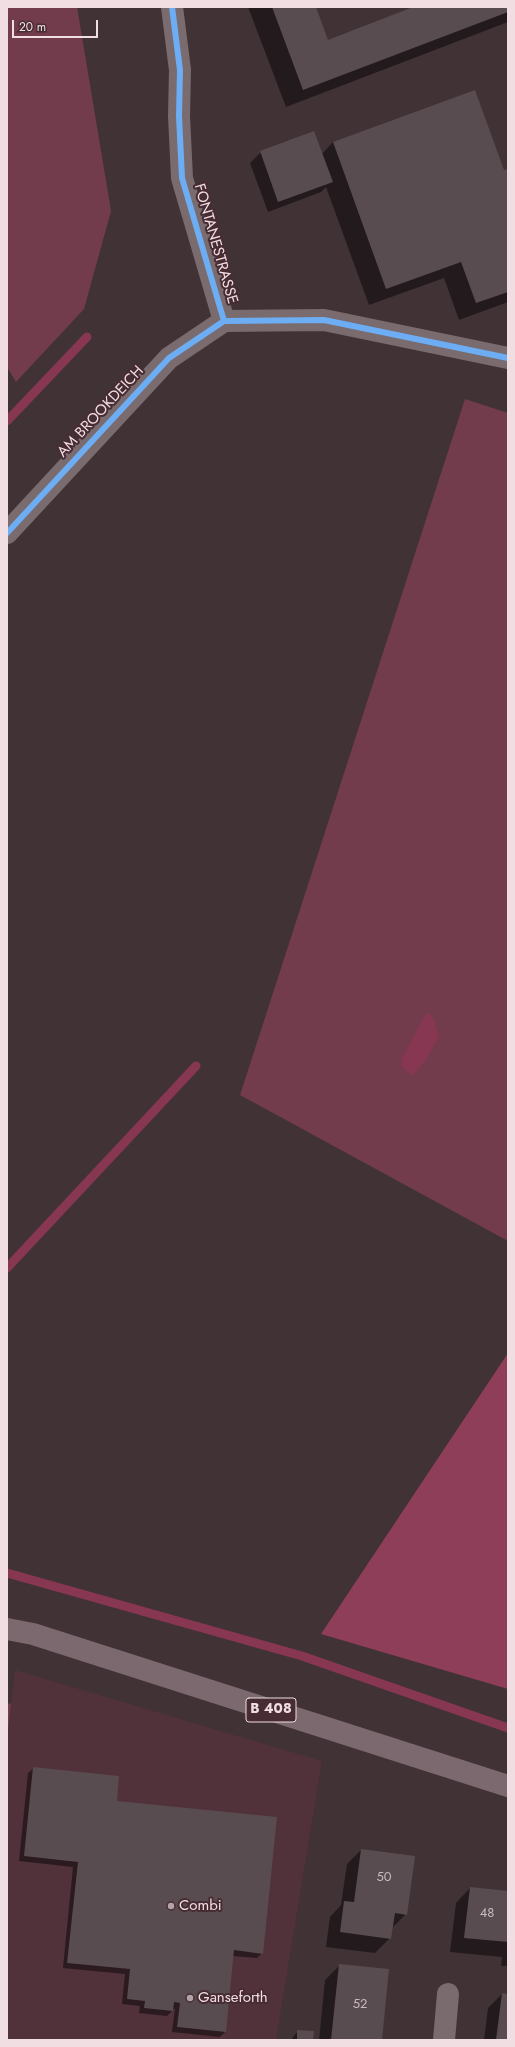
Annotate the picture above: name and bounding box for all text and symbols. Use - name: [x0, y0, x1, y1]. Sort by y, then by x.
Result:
- scale bar: [14, 12, 100, 38]
- text: 20 m: [19, 18, 46, 36]
- street label: FONTANESTRASSE: [189, 182, 241, 306]
- street label: AM BROOKDEICH: [54, 362, 148, 462]
- road number: B 408: [246, 1698, 296, 1722]
- house number: 50: [376, 1870, 392, 1886]
- place label: Combi: [179, 1897, 222, 1915]
- marker: Combi: [166, 1901, 176, 1911]
- house number: 48: [480, 1906, 494, 1922]
- place label: Ganseforth: [198, 1989, 268, 2007]
- marker: Ganseforth: [185, 1993, 195, 2003]
- house number: 52: [353, 1997, 367, 2013]

